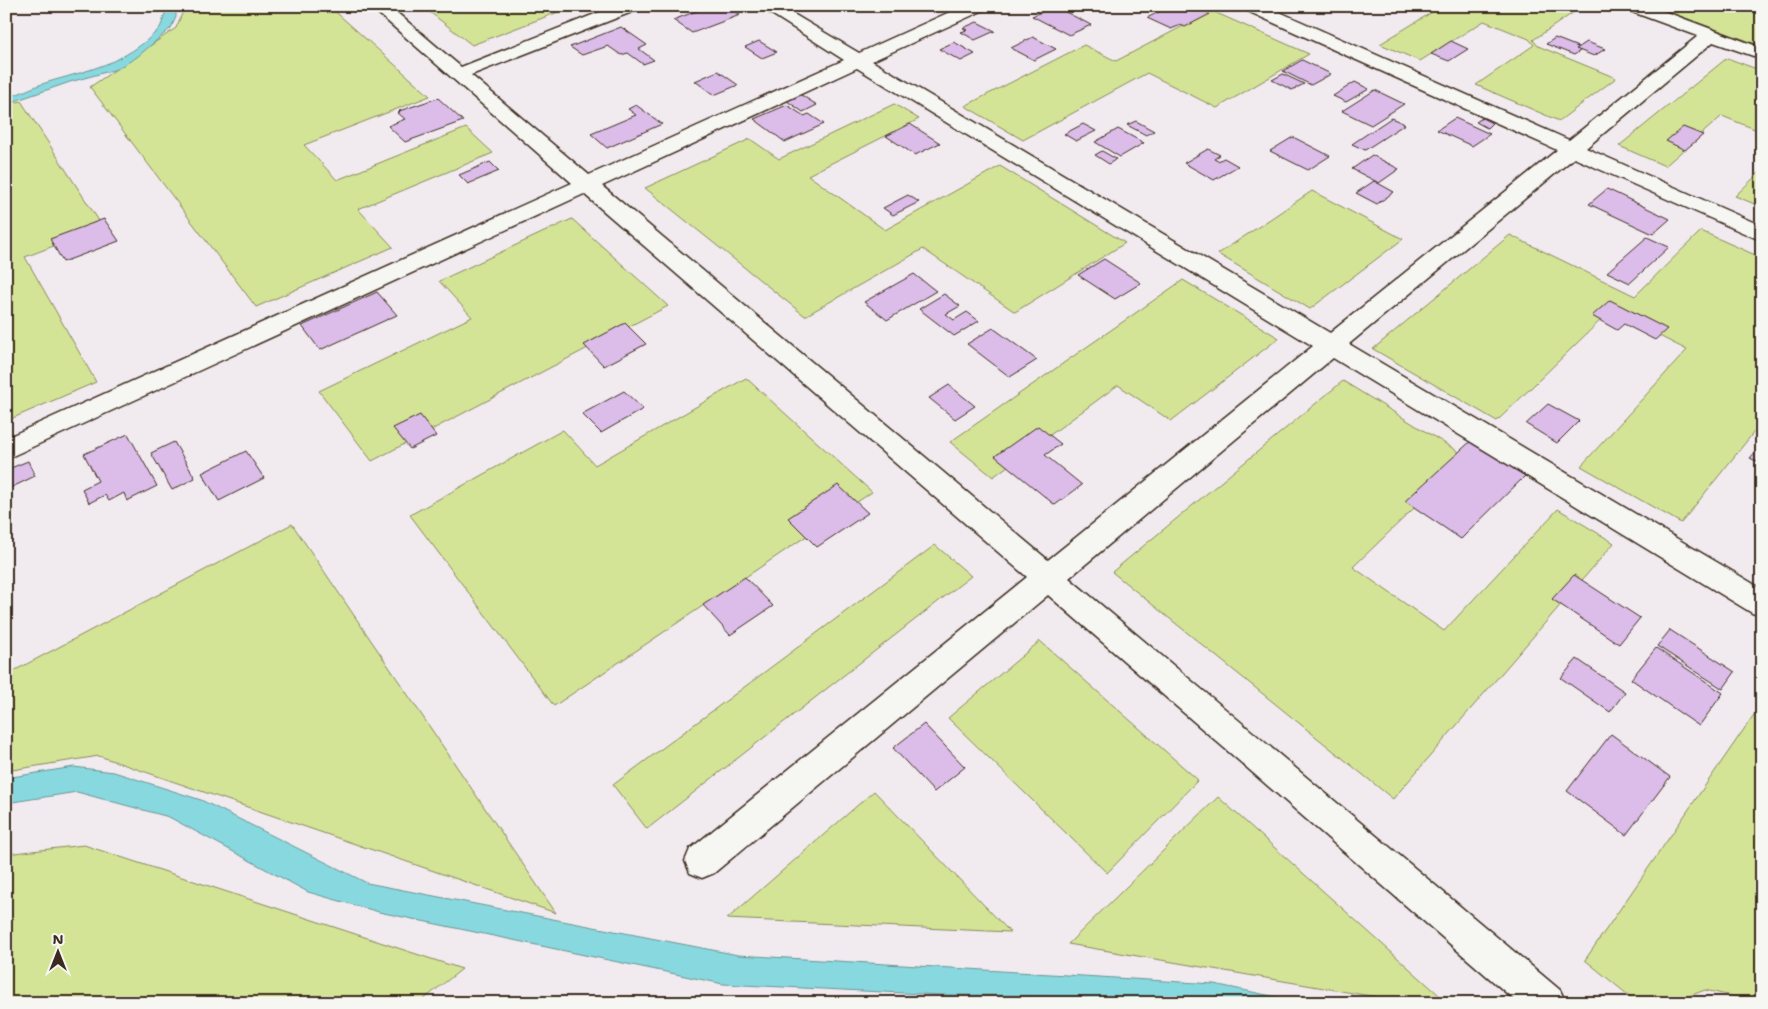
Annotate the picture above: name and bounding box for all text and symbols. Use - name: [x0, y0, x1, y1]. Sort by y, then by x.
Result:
- north arrow: [32, 926, 82, 976]
- text: N: [52, 930, 64, 948]

